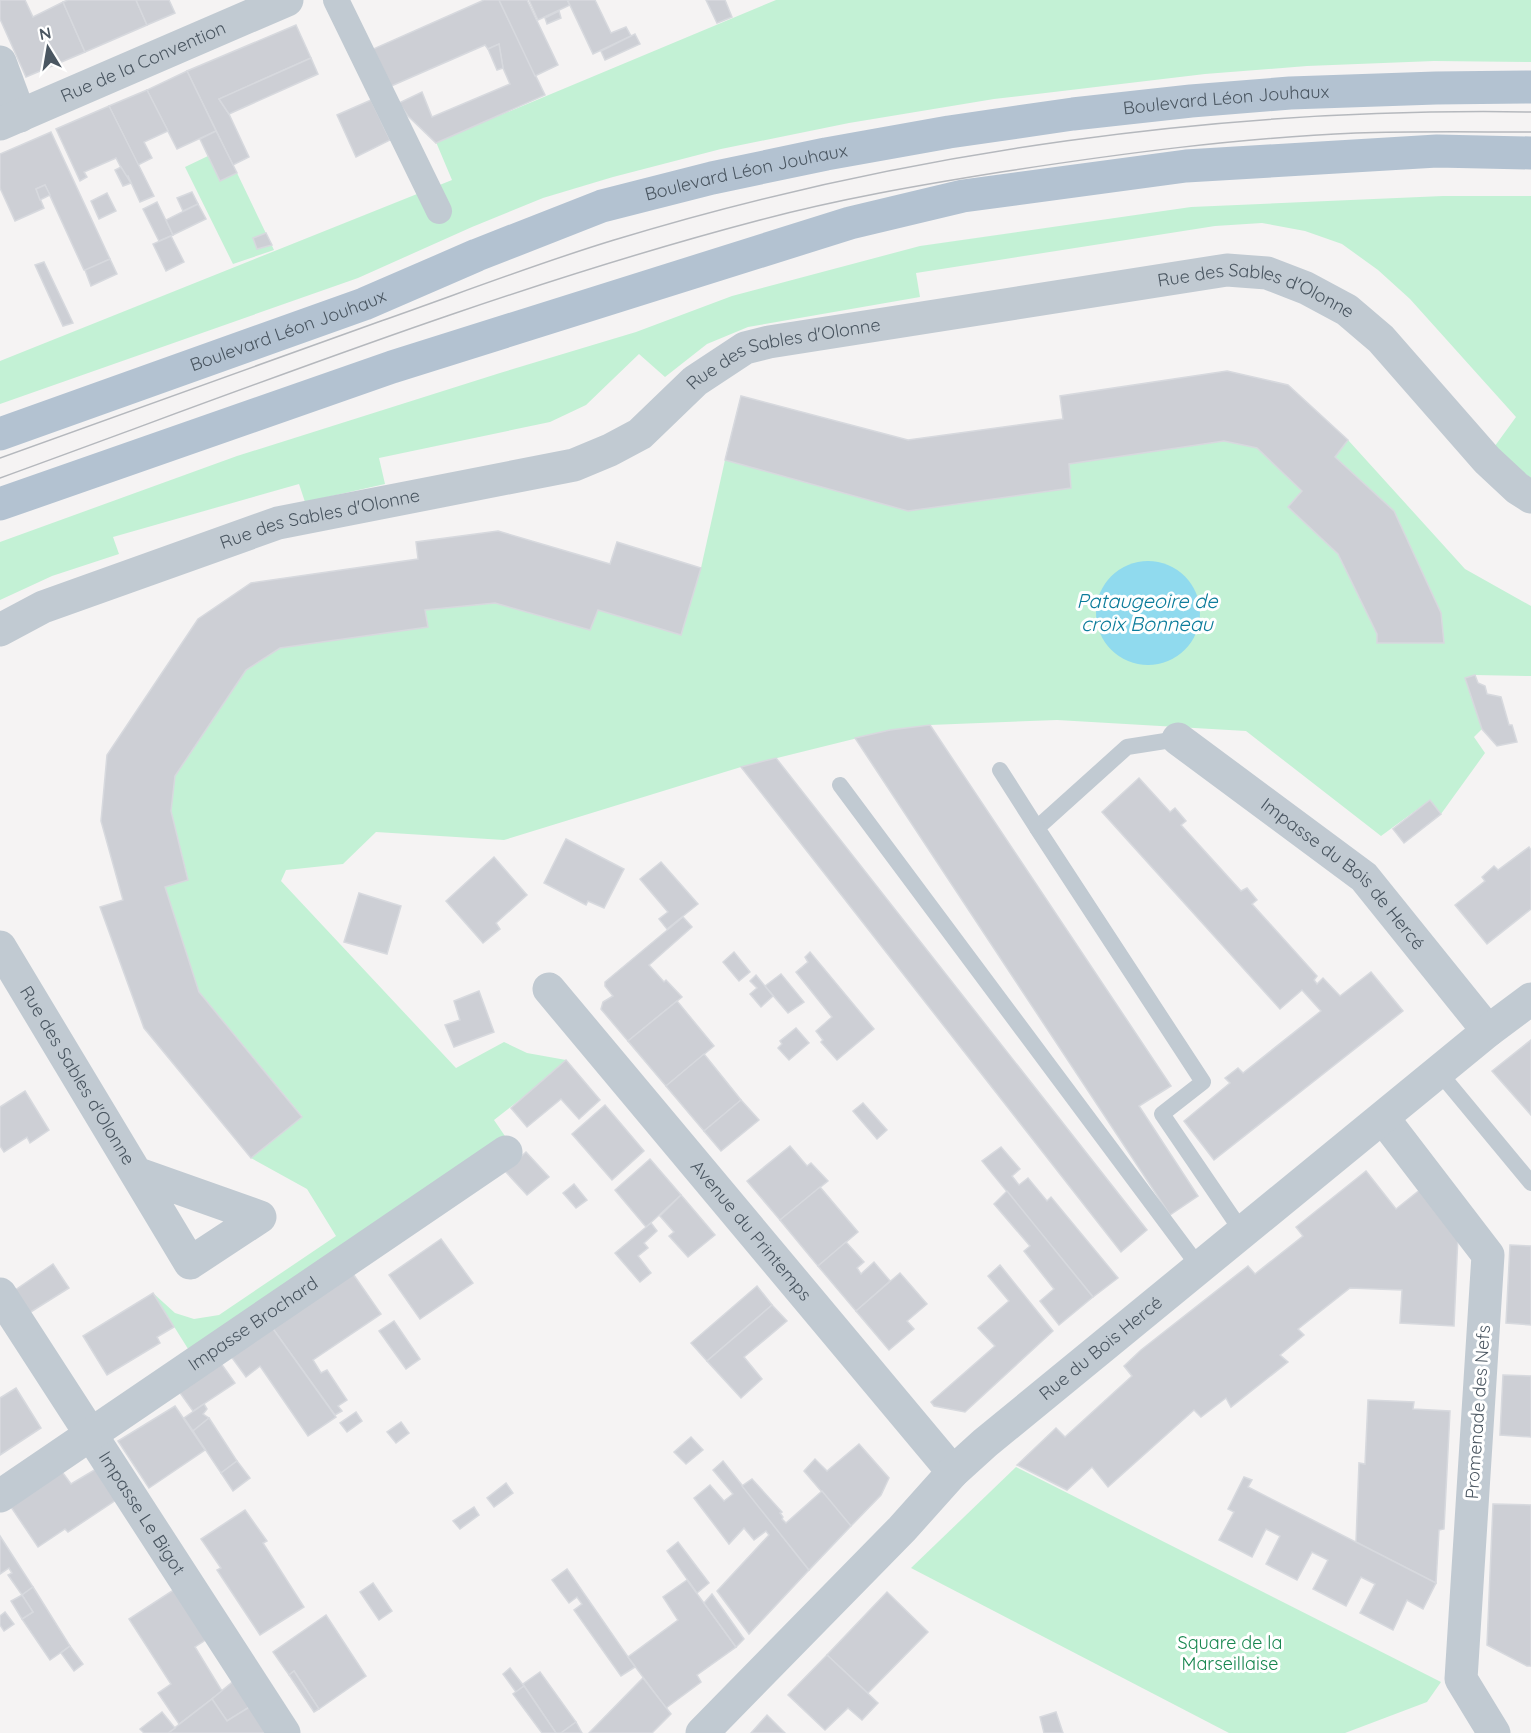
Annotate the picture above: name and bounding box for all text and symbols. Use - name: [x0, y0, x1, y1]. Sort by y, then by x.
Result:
- street label: Rue de la Convention: [57, 16, 229, 107]
- north arrow: [18, 18, 78, 78]
- text: N: [37, 22, 53, 44]
- street label: Boulevard Léon Jouhaux: [1122, 80, 1330, 119]
- street label: Boulevard Léon Jouhaux: [642, 138, 849, 206]
- street label: Rue des Sables d'Olonne: [1156, 258, 1360, 323]
- street label: Boulevard Léon Jouhaux: [187, 284, 390, 376]
- street label: Rue des Sables d'Olonne: [681, 313, 882, 394]
- street label: Rue des Sables d'Olonne: [217, 483, 422, 554]
- water label: Pataugeoire de croix Bonneau: [1077, 588, 1218, 636]
- street label: Impasse du Bois de Hercé: [1257, 792, 1430, 954]
- street label: Rue des Sables d'Olonne: [15, 981, 140, 1169]
- street label: Avenue du Printemps: [686, 1155, 817, 1305]
- street label: Impasse Brochard: [184, 1271, 322, 1376]
- street label: Rue du Bois Hercé: [1034, 1291, 1167, 1405]
- street label: Promenade des Nefs: [1460, 1324, 1495, 1500]
- street label: Impasse Le Bigot: [94, 1447, 191, 1579]
- park label: Square de la Marseillaise: [1178, 1631, 1282, 1675]

